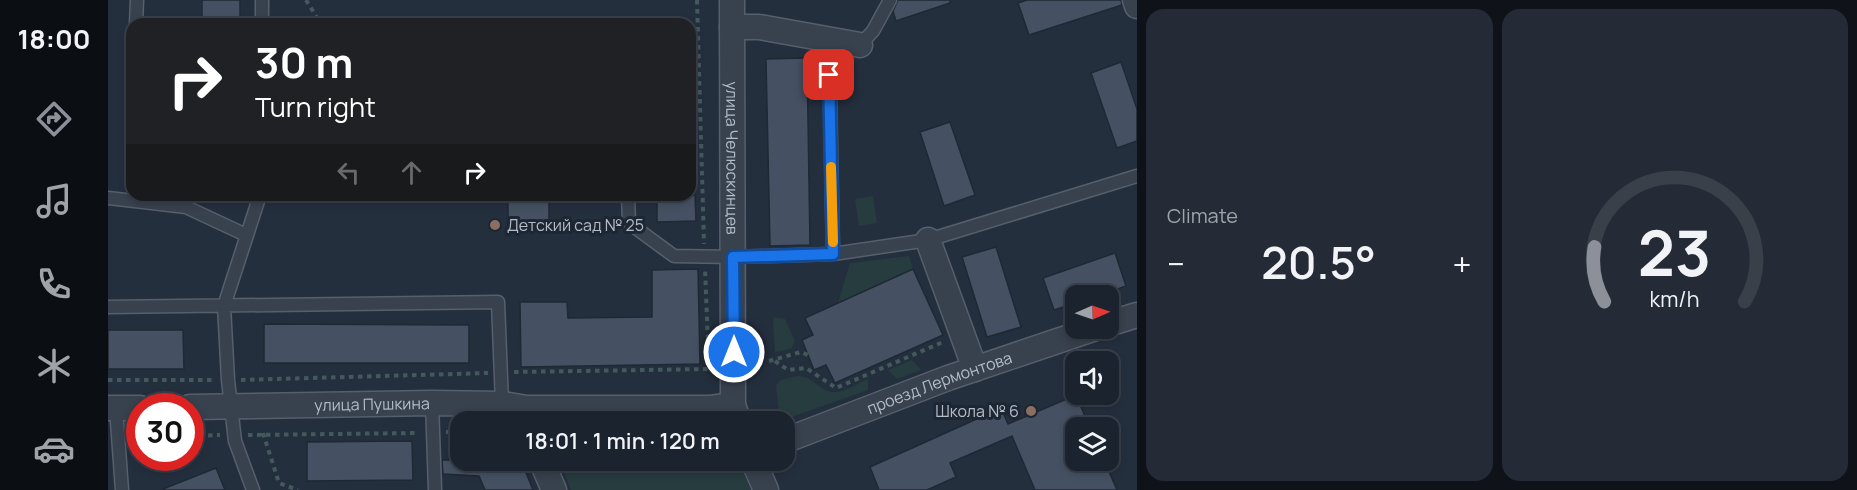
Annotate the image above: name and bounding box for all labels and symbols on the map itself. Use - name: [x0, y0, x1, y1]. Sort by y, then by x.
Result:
- pin: [803, 49, 854, 100]
- street label: улица Челюскинцев: [721, 81, 744, 235]
- place label: Детский сад № 25: [507, 214, 644, 236]
- marker: Детский сад № 25: [488, 218, 502, 232]
- north arrow: [1065, 285, 1119, 339]
- position arrow: [702, 320, 766, 384]
- street label: проезд Лермонтова: [864, 346, 1015, 419]
- street label: улица Пушкина: [314, 392, 430, 416]
- speed limit sign: 30: [126, 393, 204, 471]
- place label: Школа № 6: [935, 400, 1019, 422]
- marker: Школа № 6: [1024, 404, 1038, 418]

